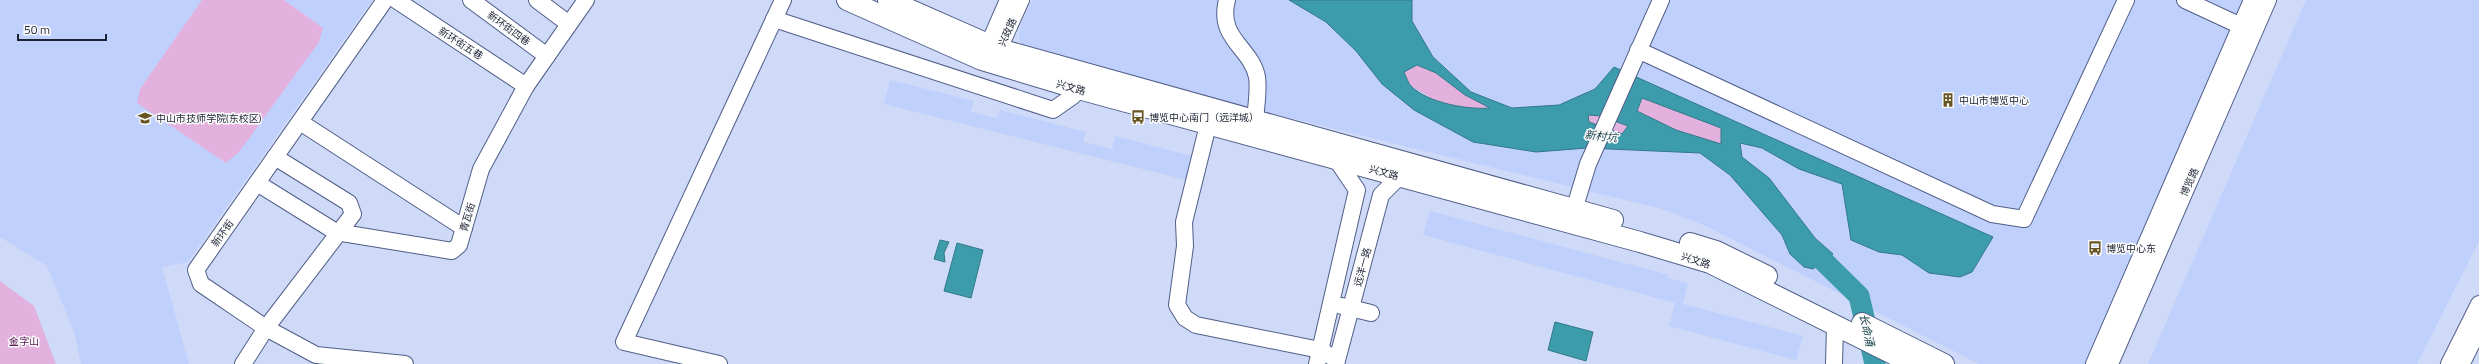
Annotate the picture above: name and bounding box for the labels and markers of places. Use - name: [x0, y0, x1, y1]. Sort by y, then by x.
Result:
- building icon: 中山市博览中心: [1940, 92, 1956, 108]
- place label: 中山市博览中心: [1959, 93, 2029, 108]
- bus stop icon: 博览中心南门（远洋城）: [1130, 109, 1146, 125]
- school or university icon: 中山市技师学院(东校区): [137, 110, 153, 126]
- place label: 博览中心南门（远洋城）: [1149, 110, 1259, 125]
- place label: 中山市技师学院(东校区): [156, 111, 262, 126]
- bus stop icon: 博览中心东: [2087, 240, 2103, 256]
- place label: 博览中心东: [2106, 241, 2156, 256]

